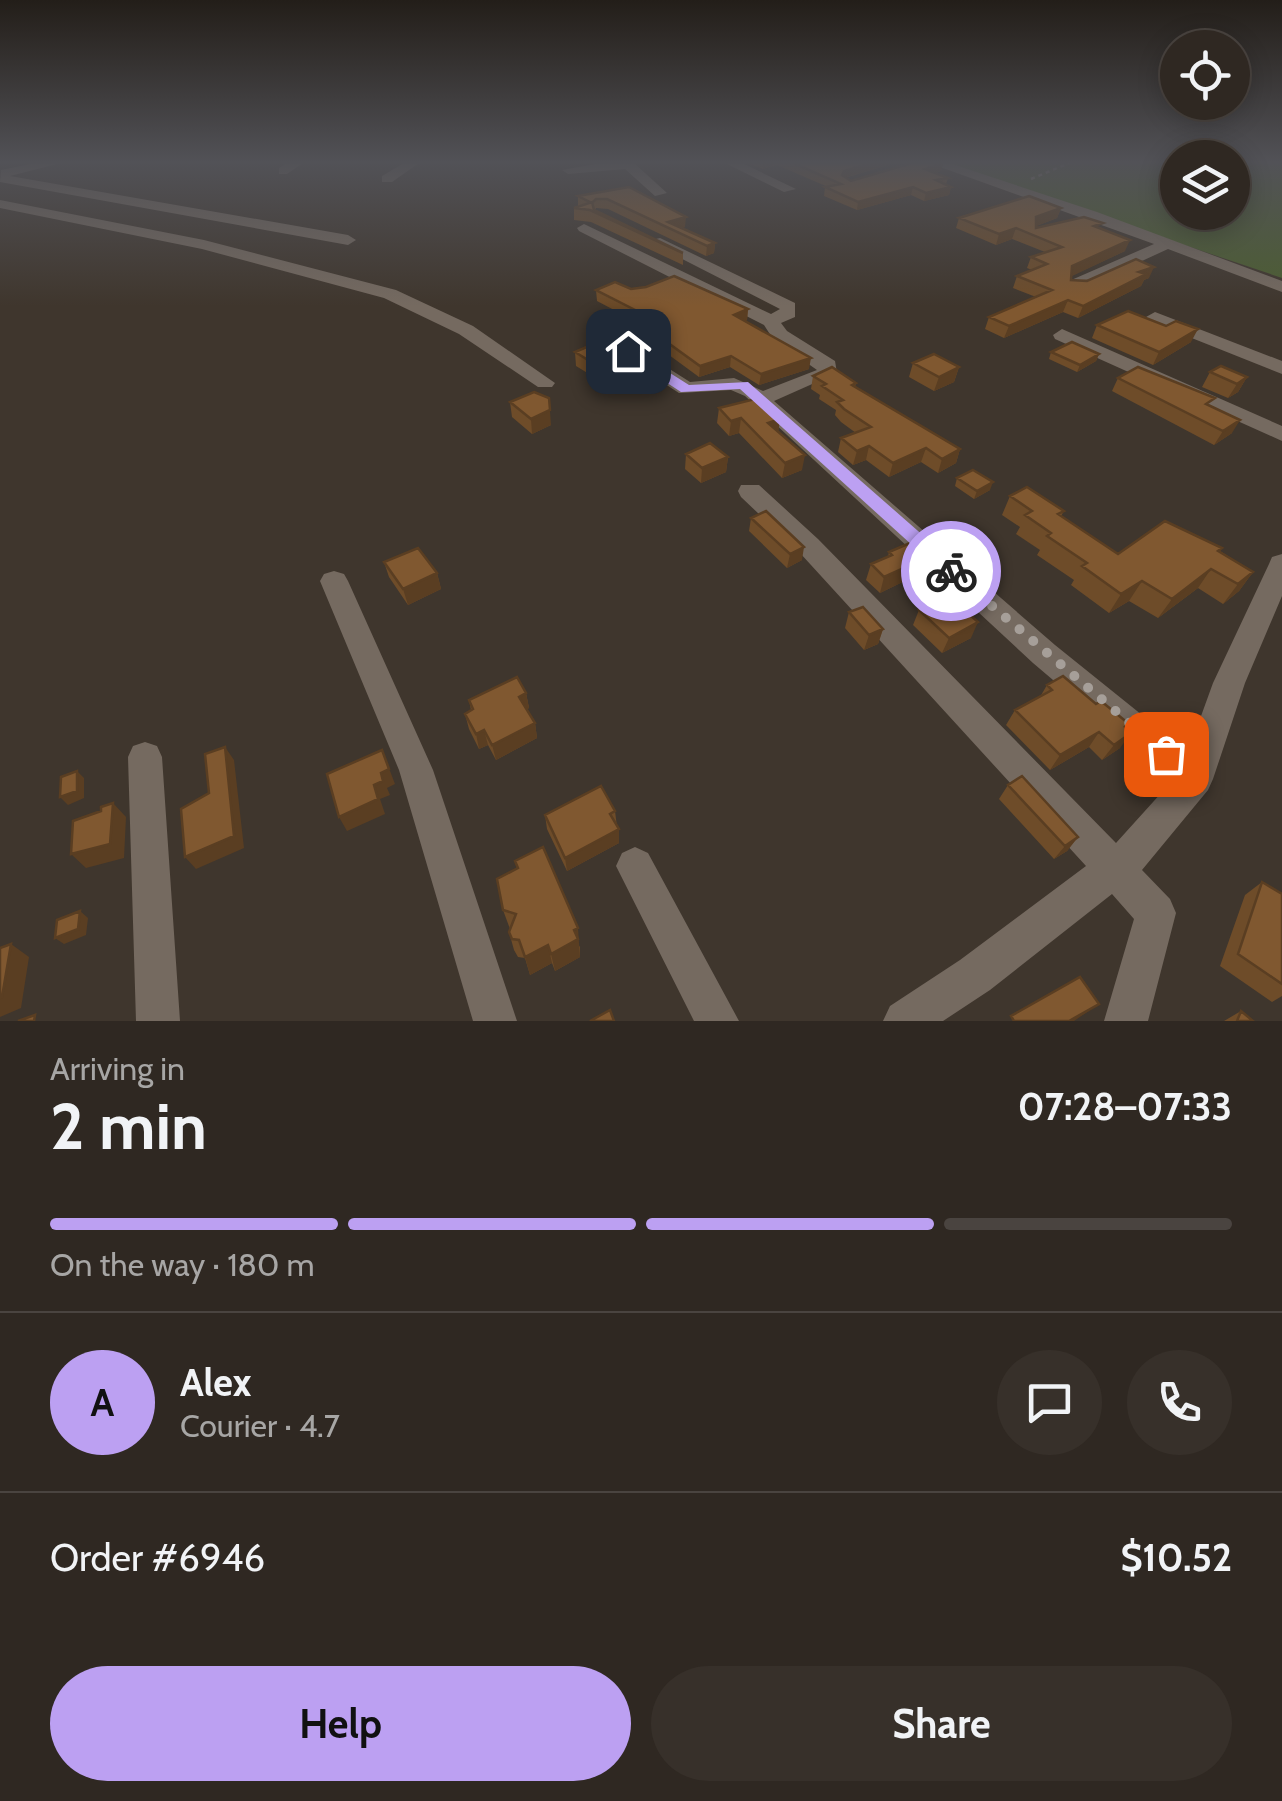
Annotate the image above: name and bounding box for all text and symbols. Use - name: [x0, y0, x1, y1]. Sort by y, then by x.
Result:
- map controls: [1160, 30, 1250, 230]
- button: locate: [1160, 30, 1250, 120]
- button: layers: [1160, 140, 1250, 230]
- pin: [586, 309, 671, 394]
- icon: home: [601, 324, 656, 379]
- courier: [901, 521, 1001, 621]
- icon: bike: [924, 544, 979, 599]
- pin: [1124, 712, 1209, 797]
- icon: bag: [1139, 727, 1194, 782]
- text: Arriving in: [50, 1049, 185, 1088]
- text: 07:28–07:33: [1018, 1083, 1232, 1130]
- text: 2 min: [50, 1086, 207, 1165]
- text: On the way · 180 m: [50, 1245, 315, 1284]
- button: chat: [997, 1350, 1102, 1455]
- button: phone: [1127, 1350, 1232, 1455]
- text: Alex: [180, 1359, 251, 1406]
- text: A: [91, 1379, 114, 1426]
- text: Courier · 4.7: [180, 1406, 340, 1445]
- text: Order #6946: [50, 1534, 265, 1581]
- text: $10.52: [1121, 1534, 1232, 1581]
- button: Help: [50, 1666, 631, 1781]
- button: Share: [651, 1666, 1232, 1781]

